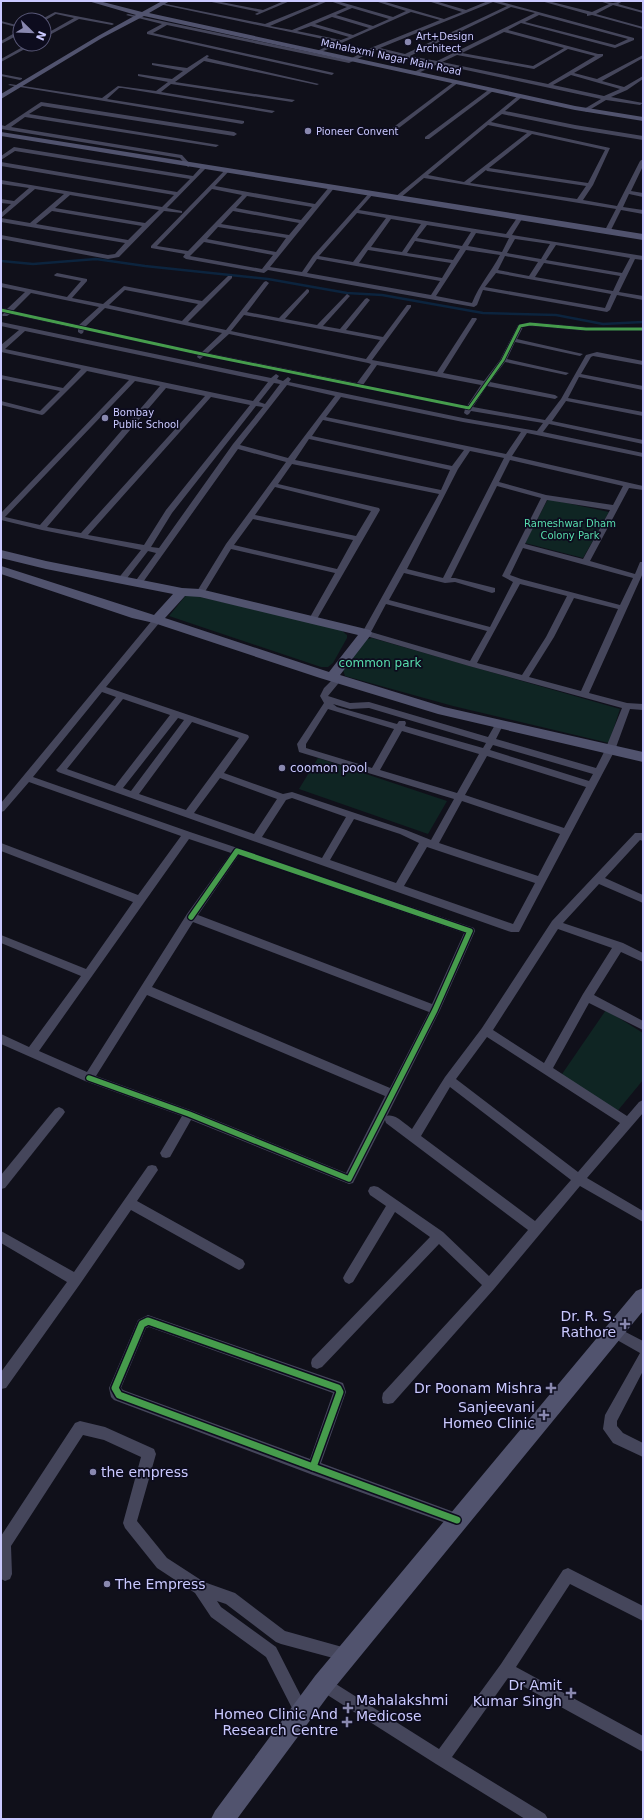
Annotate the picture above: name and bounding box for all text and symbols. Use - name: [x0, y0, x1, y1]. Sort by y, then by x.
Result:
- north arrow: [12, 12, 52, 52]
- text: N: [33, 29, 49, 42]
- place label: Art+Design Architect: [416, 31, 474, 54]
- street label: Mahalaxmi Nagar Main Road: [320, 37, 462, 77]
- marker: Art+Design Architect: [403, 37, 413, 47]
- marker: Pioneer Convent: [303, 126, 313, 136]
- place label: Pioneer Convent: [316, 126, 398, 137]
- place label: Bombay Public School: [113, 407, 179, 430]
- marker: Bombay Public School: [100, 413, 110, 423]
- park label: Rameshwar Dham Colony Park: [524, 518, 616, 541]
- park label: common park: [339, 656, 422, 670]
- place label: coomon pool: [290, 761, 367, 775]
- marker: coomon pool: [277, 763, 287, 773]
- place label: Dr. R. S. Rathore: [560, 1308, 616, 1340]
- marker: Dr. R. S. Rathore: [619, 1318, 631, 1330]
- place label: Dr Poonam Mishra: [414, 1380, 542, 1396]
- marker: Dr Poonam Mishra: [545, 1382, 557, 1394]
- place label: Sanjeevani Homeo Clinic: [443, 1399, 535, 1431]
- marker: Sanjeevani Homeo Clinic: [538, 1409, 550, 1421]
- place label: the empress: [101, 1464, 188, 1480]
- marker: the empress: [88, 1467, 98, 1477]
- place label: The Empress: [114, 1576, 206, 1592]
- marker: The Empress: [102, 1579, 112, 1589]
- place label: Dr Amit Kumar Singh: [473, 1677, 562, 1709]
- marker: Dr Amit Kumar Singh: [565, 1687, 577, 1699]
- place label: Mahalakshmi Medicose: [356, 1692, 448, 1724]
- marker: Mahalakshmi Medicose: [343, 1703, 353, 1713]
- place label: Homeo Clinic And Research Centre: [214, 1706, 338, 1738]
- marker: Homeo Clinic And Research Centre: [341, 1716, 353, 1728]

